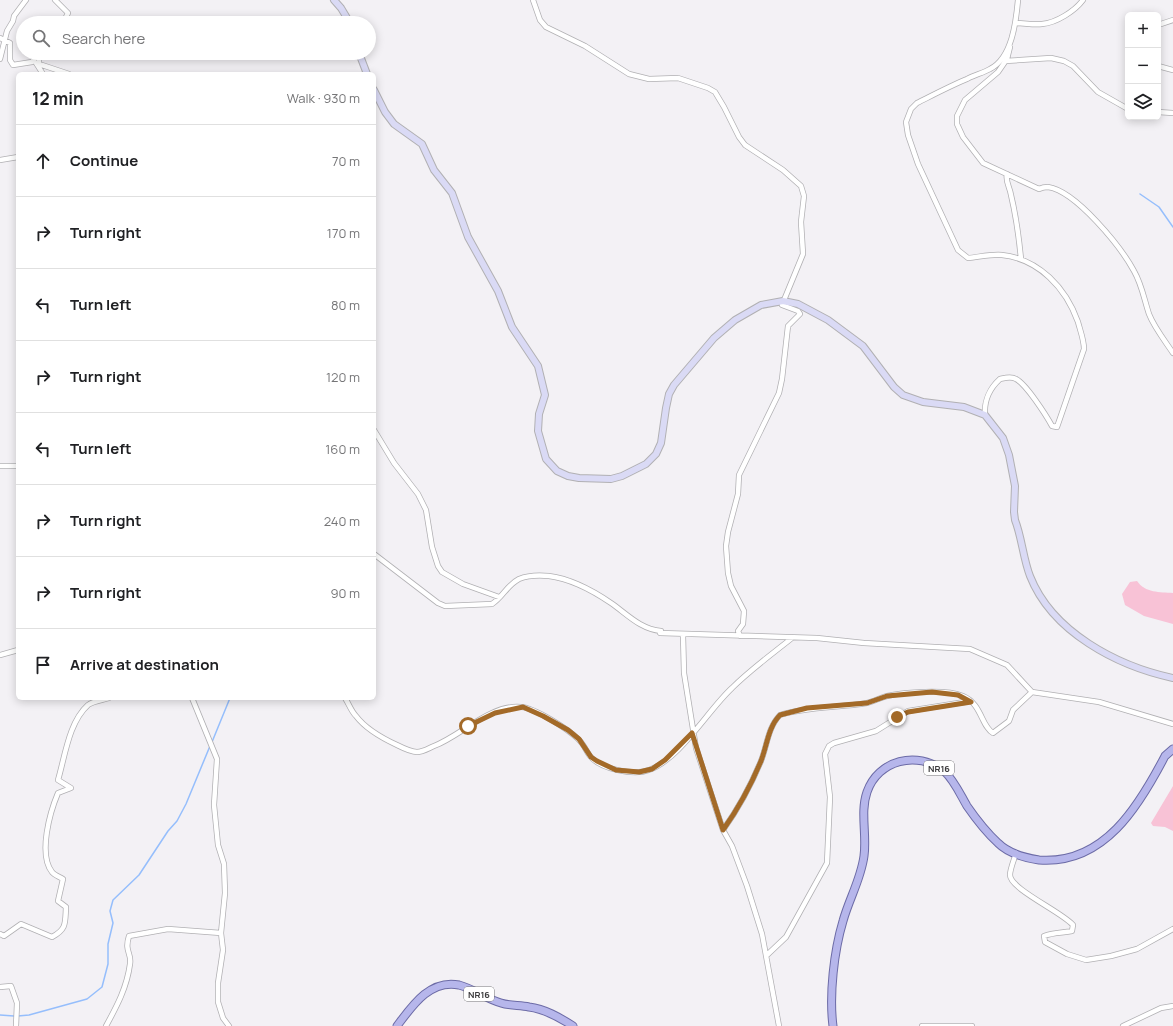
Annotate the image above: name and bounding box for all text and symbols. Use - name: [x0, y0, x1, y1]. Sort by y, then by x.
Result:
- map controls: [1125, 12, 1161, 120]
- button: +: [1125, 12, 1161, 48]
- search box: [16, 16, 376, 60]
- icon: search: [30, 27, 52, 49]
- text: Search here: [62, 28, 145, 49]
- button: −: [1125, 48, 1161, 84]
- button: layers: [1125, 84, 1161, 120]
- text: 12 min: [32, 87, 84, 110]
- text: Walk · 930 m: [287, 89, 360, 107]
- icon: ahead: [32, 150, 54, 172]
- text: Continue: [70, 150, 138, 171]
- text: 70 m: [332, 152, 360, 170]
- icon: right: [32, 222, 54, 244]
- text: Turn right: [70, 222, 141, 243]
- text: 170 m: [327, 224, 360, 242]
- icon: left: [32, 294, 54, 316]
- text: Turn left: [70, 294, 132, 315]
- text: 80 m: [331, 296, 360, 314]
- icon: right: [32, 366, 54, 388]
- text: Turn right: [70, 366, 141, 387]
- text: 120 m: [326, 368, 360, 386]
- icon: left: [32, 438, 54, 460]
- text: Turn left: [70, 438, 132, 459]
- text: 160 m: [325, 440, 360, 458]
- icon: right: [32, 510, 54, 532]
- text: Turn right: [70, 510, 141, 531]
- text: 240 m: [324, 512, 360, 530]
- icon: right: [32, 582, 54, 604]
- text: Turn right: [70, 582, 141, 603]
- text: 90 m: [330, 584, 360, 602]
- icon: arrive: [32, 654, 54, 676]
- text: Arrive at destination: [70, 654, 219, 675]
- route end: [888, 708, 906, 726]
- route start: [459, 717, 477, 735]
- road number: NR16: [924, 761, 954, 775]
- road number: NR16: [464, 987, 494, 1001]

